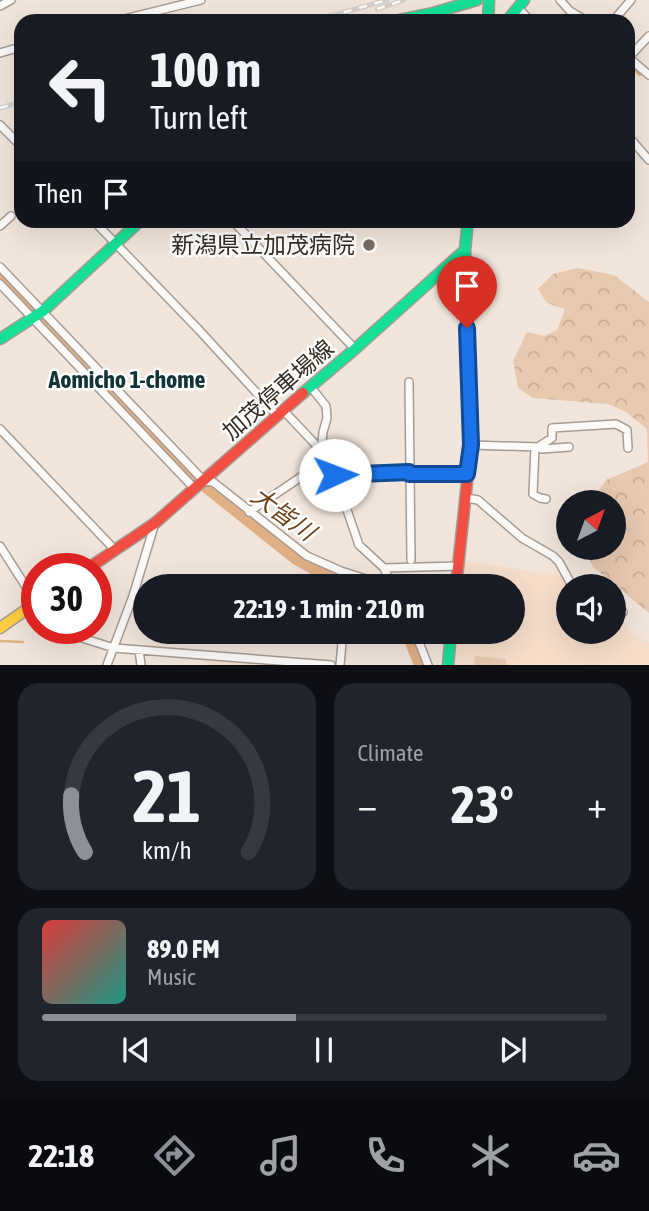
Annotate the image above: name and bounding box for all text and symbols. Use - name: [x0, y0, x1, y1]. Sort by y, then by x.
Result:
- text: 100 m: [150, 41, 261, 97]
- icon: left: [35, 42, 126, 133]
- text: Turn left: [150, 99, 248, 136]
- icon: arrive: [97, 175, 135, 213]
- text: Then: [35, 179, 83, 209]
- place label: 新潟県立加茂病院: [171, 232, 355, 258]
- marker: 新潟県立加茂病院: [361, 237, 377, 253]
- pin: [437, 256, 497, 328]
- icon: arrive: [448, 267, 486, 305]
- street label: 加茂停車場線: [217, 335, 339, 445]
- district label: Aomicho 1-chome: [48, 366, 206, 393]
- position arrow: [298, 438, 372, 512]
- water label: 大皆川: [246, 482, 323, 547]
- north arrow: [556, 490, 626, 560]
- map controls: [556, 490, 626, 644]
- speed limit sign: 30: [21, 553, 112, 644]
- button: sound: [556, 574, 626, 644]
- text: 22:19 · 1 min · 210 m: [234, 594, 424, 624]
- text: Climate: [358, 740, 423, 766]
- text: 21: [133, 755, 201, 838]
- text: 23°: [451, 774, 514, 834]
- text: −: [358, 783, 377, 826]
- text: +: [587, 783, 607, 826]
- text: km/h: [142, 836, 192, 864]
- text: 89.0 FM: [147, 934, 220, 964]
- text: Music: [147, 964, 195, 990]
- icon: previous: [117, 1031, 155, 1069]
- icon: pause: [305, 1031, 343, 1069]
- icon: next: [494, 1031, 532, 1069]
- icon: directions: [150, 1131, 199, 1180]
- icon: music: [256, 1131, 305, 1180]
- icon: phone: [361, 1131, 410, 1180]
- icon: climate: [466, 1131, 515, 1180]
- icon: car: [572, 1131, 621, 1180]
- text: 22:18: [28, 1137, 94, 1174]

